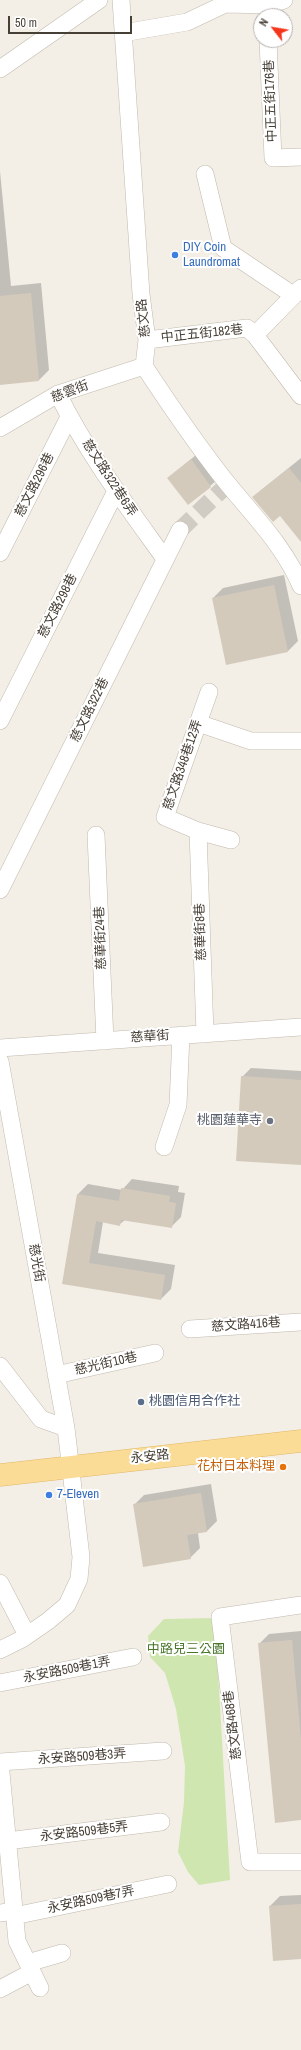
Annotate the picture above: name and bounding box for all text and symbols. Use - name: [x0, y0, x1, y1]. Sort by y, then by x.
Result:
- scale bar: [10, 8, 134, 34]
- north arrow: [253, 8, 293, 48]
- text: 50 m: [15, 15, 37, 31]
- text: N: [256, 16, 271, 29]
- street label: 中正五街176巷: [262, 59, 280, 143]
- place label: DIY Coin Laundromat: [183, 240, 240, 271]
- marker: DIY Coin Laundromat: [170, 250, 180, 260]
- street label: 慈文路: [134, 298, 154, 338]
- street label: 中正五街182巷: [160, 322, 244, 346]
- street label: 慈雲街: [49, 378, 91, 406]
- street label: 慈文路322巷6弄: [78, 437, 140, 519]
- street label: 慈文路296巷: [12, 450, 58, 520]
- street label: 慈文路298巷: [35, 571, 81, 641]
- street label: 慈文路322巷: [68, 675, 112, 745]
- street label: 慈文路348巷12弄: [160, 718, 206, 812]
- street label: 慈華街8巷: [192, 903, 210, 961]
- street label: 慈華街24巷: [92, 906, 110, 970]
- street label: 慈華街: [130, 1028, 170, 1046]
- place label: 桃園蓮華寺: [197, 1113, 262, 1129]
- marker: 桃園蓮華寺: [265, 1116, 275, 1126]
- street label: 慈光街: [25, 1242, 47, 1284]
- street label: 慈文路416巷: [211, 1315, 281, 1335]
- street label: 慈光街10巷: [73, 1349, 139, 1379]
- place label: 桃園信用合作社: [149, 1394, 240, 1410]
- marker: 桃園信用合作社: [136, 1397, 146, 1407]
- street label: 永安路: [130, 1447, 170, 1467]
- place label: 花村日本料理: [197, 1459, 275, 1475]
- marker: 花村日本料理: [278, 1462, 288, 1472]
- place label: 7-Eleven: [57, 1487, 99, 1503]
- marker: 7-Eleven: [44, 1490, 54, 1500]
- park label: 中路兒三公園: [147, 1642, 225, 1658]
- street label: 永安路509巷1弄: [22, 1654, 112, 1686]
- street label: 慈文路468巷: [221, 1689, 245, 1761]
- street label: 永安路509巷3弄: [37, 1746, 127, 1768]
- street label: 永安路509巷5弄: [39, 1819, 129, 1845]
- street label: 永安路509巷7弄: [46, 1883, 136, 1917]

